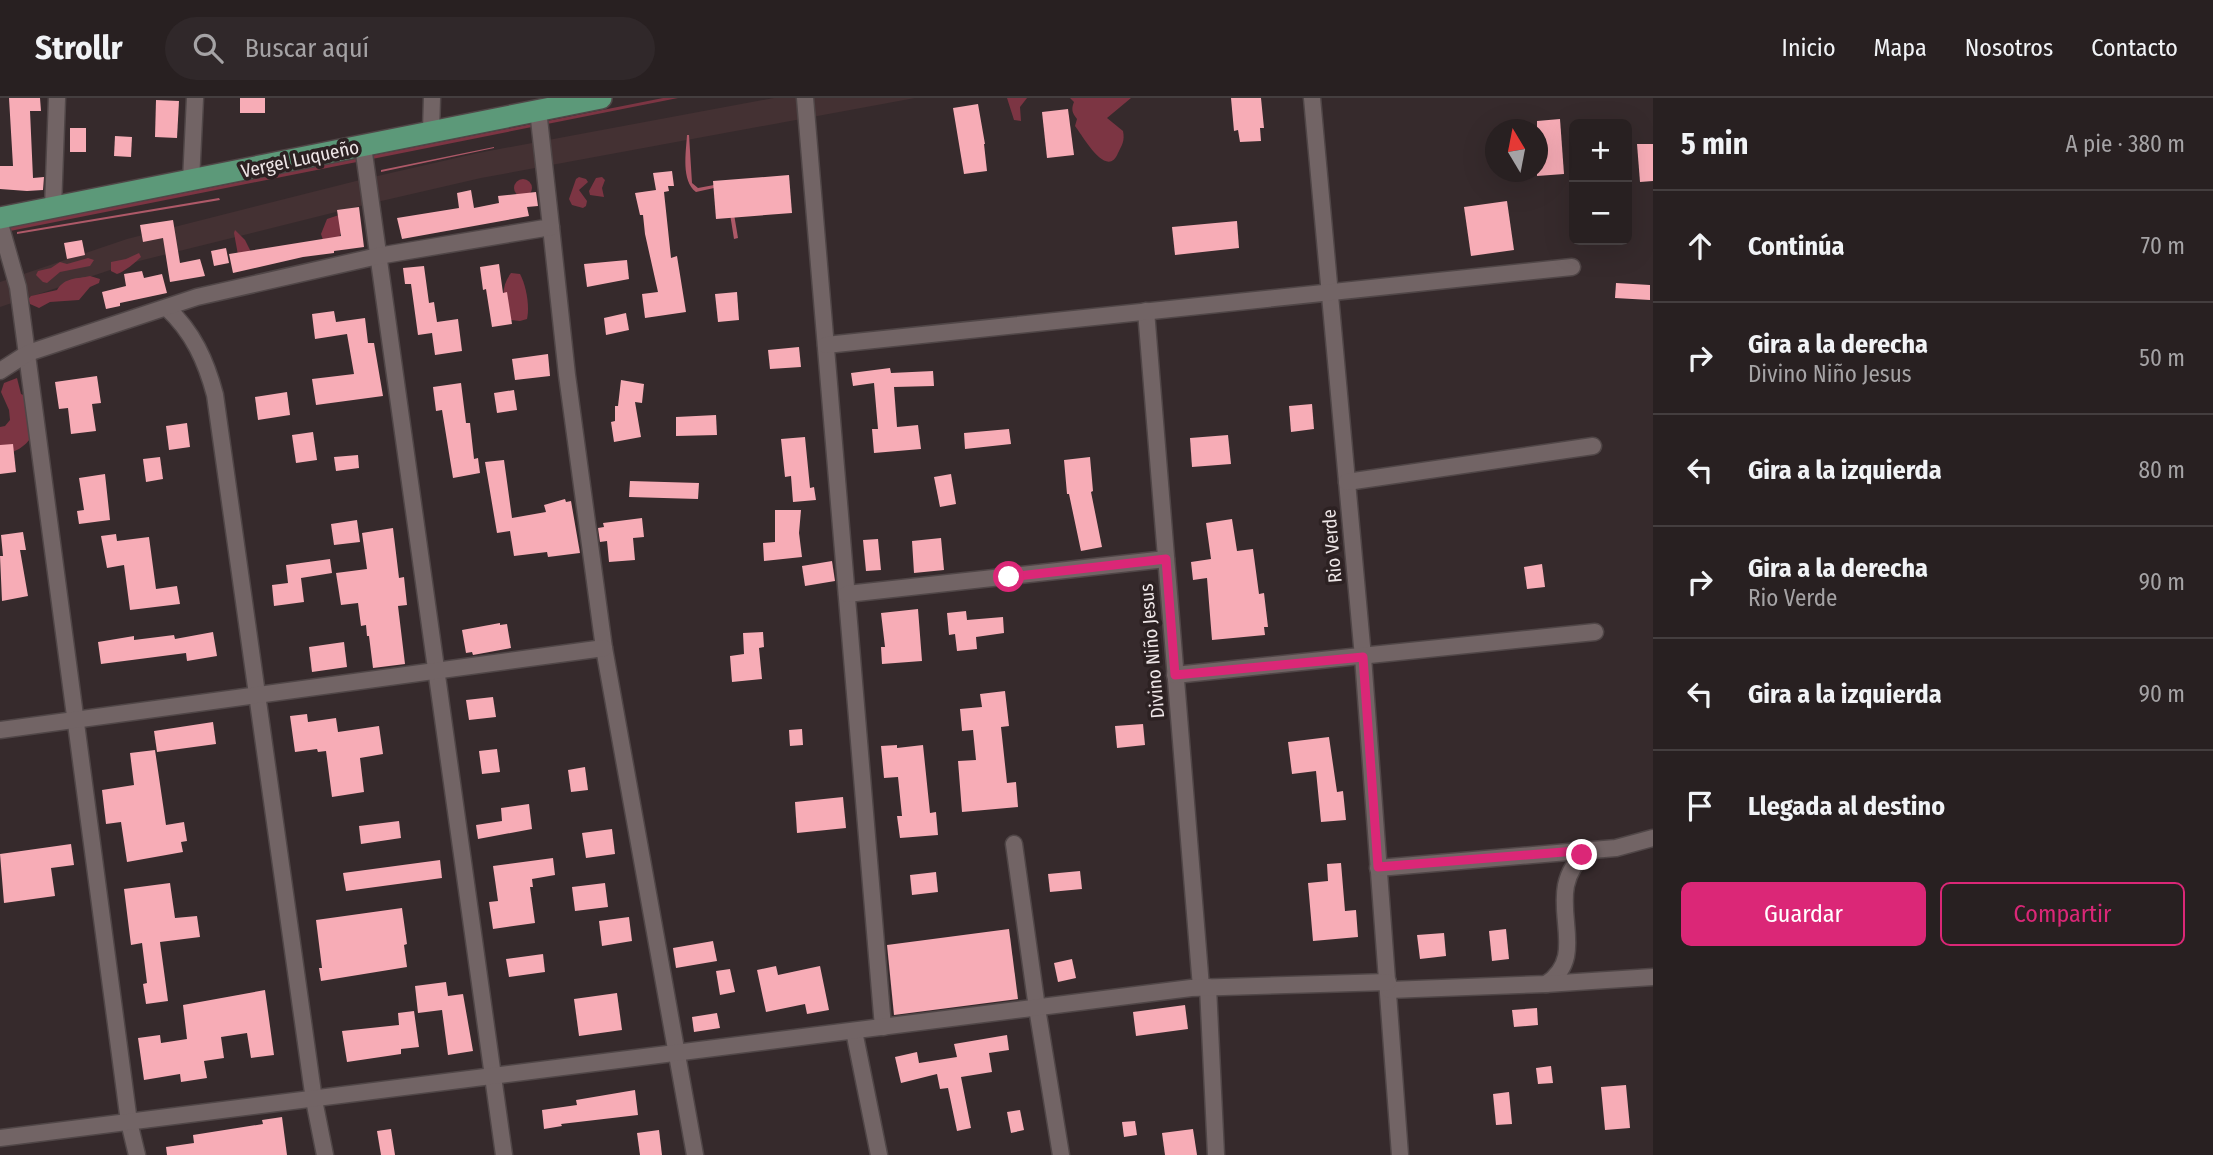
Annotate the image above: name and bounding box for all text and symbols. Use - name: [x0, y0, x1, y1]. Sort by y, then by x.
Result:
- search box: [165, 17, 655, 80]
- text: Strollr: [35, 28, 123, 68]
- icon: search: [189, 29, 227, 67]
- text: Buscar aquí: [245, 33, 369, 64]
- text: Inicio: [1782, 34, 1836, 62]
- text: Mapa: [1874, 34, 1927, 62]
- text: Nosotros: [1965, 34, 2053, 62]
- text: Contacto: [2091, 34, 2178, 62]
- north arrow: [1485, 119, 1548, 182]
- map controls: [1569, 119, 1632, 245]
- button: +: [1569, 119, 1632, 182]
- text: 5 min: [1681, 126, 1748, 162]
- text: A pie · 380 m: [2065, 130, 2185, 158]
- street label: Vergel Luqueño: [239, 135, 361, 183]
- button: −: [1569, 182, 1632, 245]
- icon: ahead: [1681, 227, 1719, 265]
- text: Continúa: [1748, 231, 1845, 262]
- text: 70 m: [2141, 232, 2185, 260]
- text: Gira a la derecha: [1748, 329, 1928, 360]
- icon: right: [1681, 339, 1719, 377]
- text: 50 m: [2139, 344, 2185, 372]
- text: Divino Niño Jesus: [1748, 360, 1912, 388]
- icon: left: [1681, 451, 1719, 489]
- text: Gira a la izquierda: [1748, 455, 1942, 486]
- text: 80 m: [2138, 456, 2185, 484]
- street label: Rio Verde: [1317, 508, 1347, 584]
- text: Gira a la derecha: [1748, 553, 1928, 584]
- route start: [993, 561, 1024, 592]
- icon: right: [1681, 563, 1719, 601]
- text: 90 m: [2139, 568, 2185, 596]
- street label: Divino Niño Jesus: [1135, 583, 1169, 719]
- text: Rio Verde: [1748, 584, 1837, 612]
- icon: left: [1681, 675, 1719, 713]
- text: Gira a la izquierda: [1748, 679, 1942, 710]
- text: 90 m: [2139, 680, 2185, 708]
- icon: arrive: [1681, 787, 1719, 825]
- text: Llegada al destino: [1748, 791, 1945, 822]
- route end: [1566, 839, 1597, 870]
- button: Guardar: [1681, 882, 1926, 946]
- button: Compartir: [1940, 882, 2185, 946]

